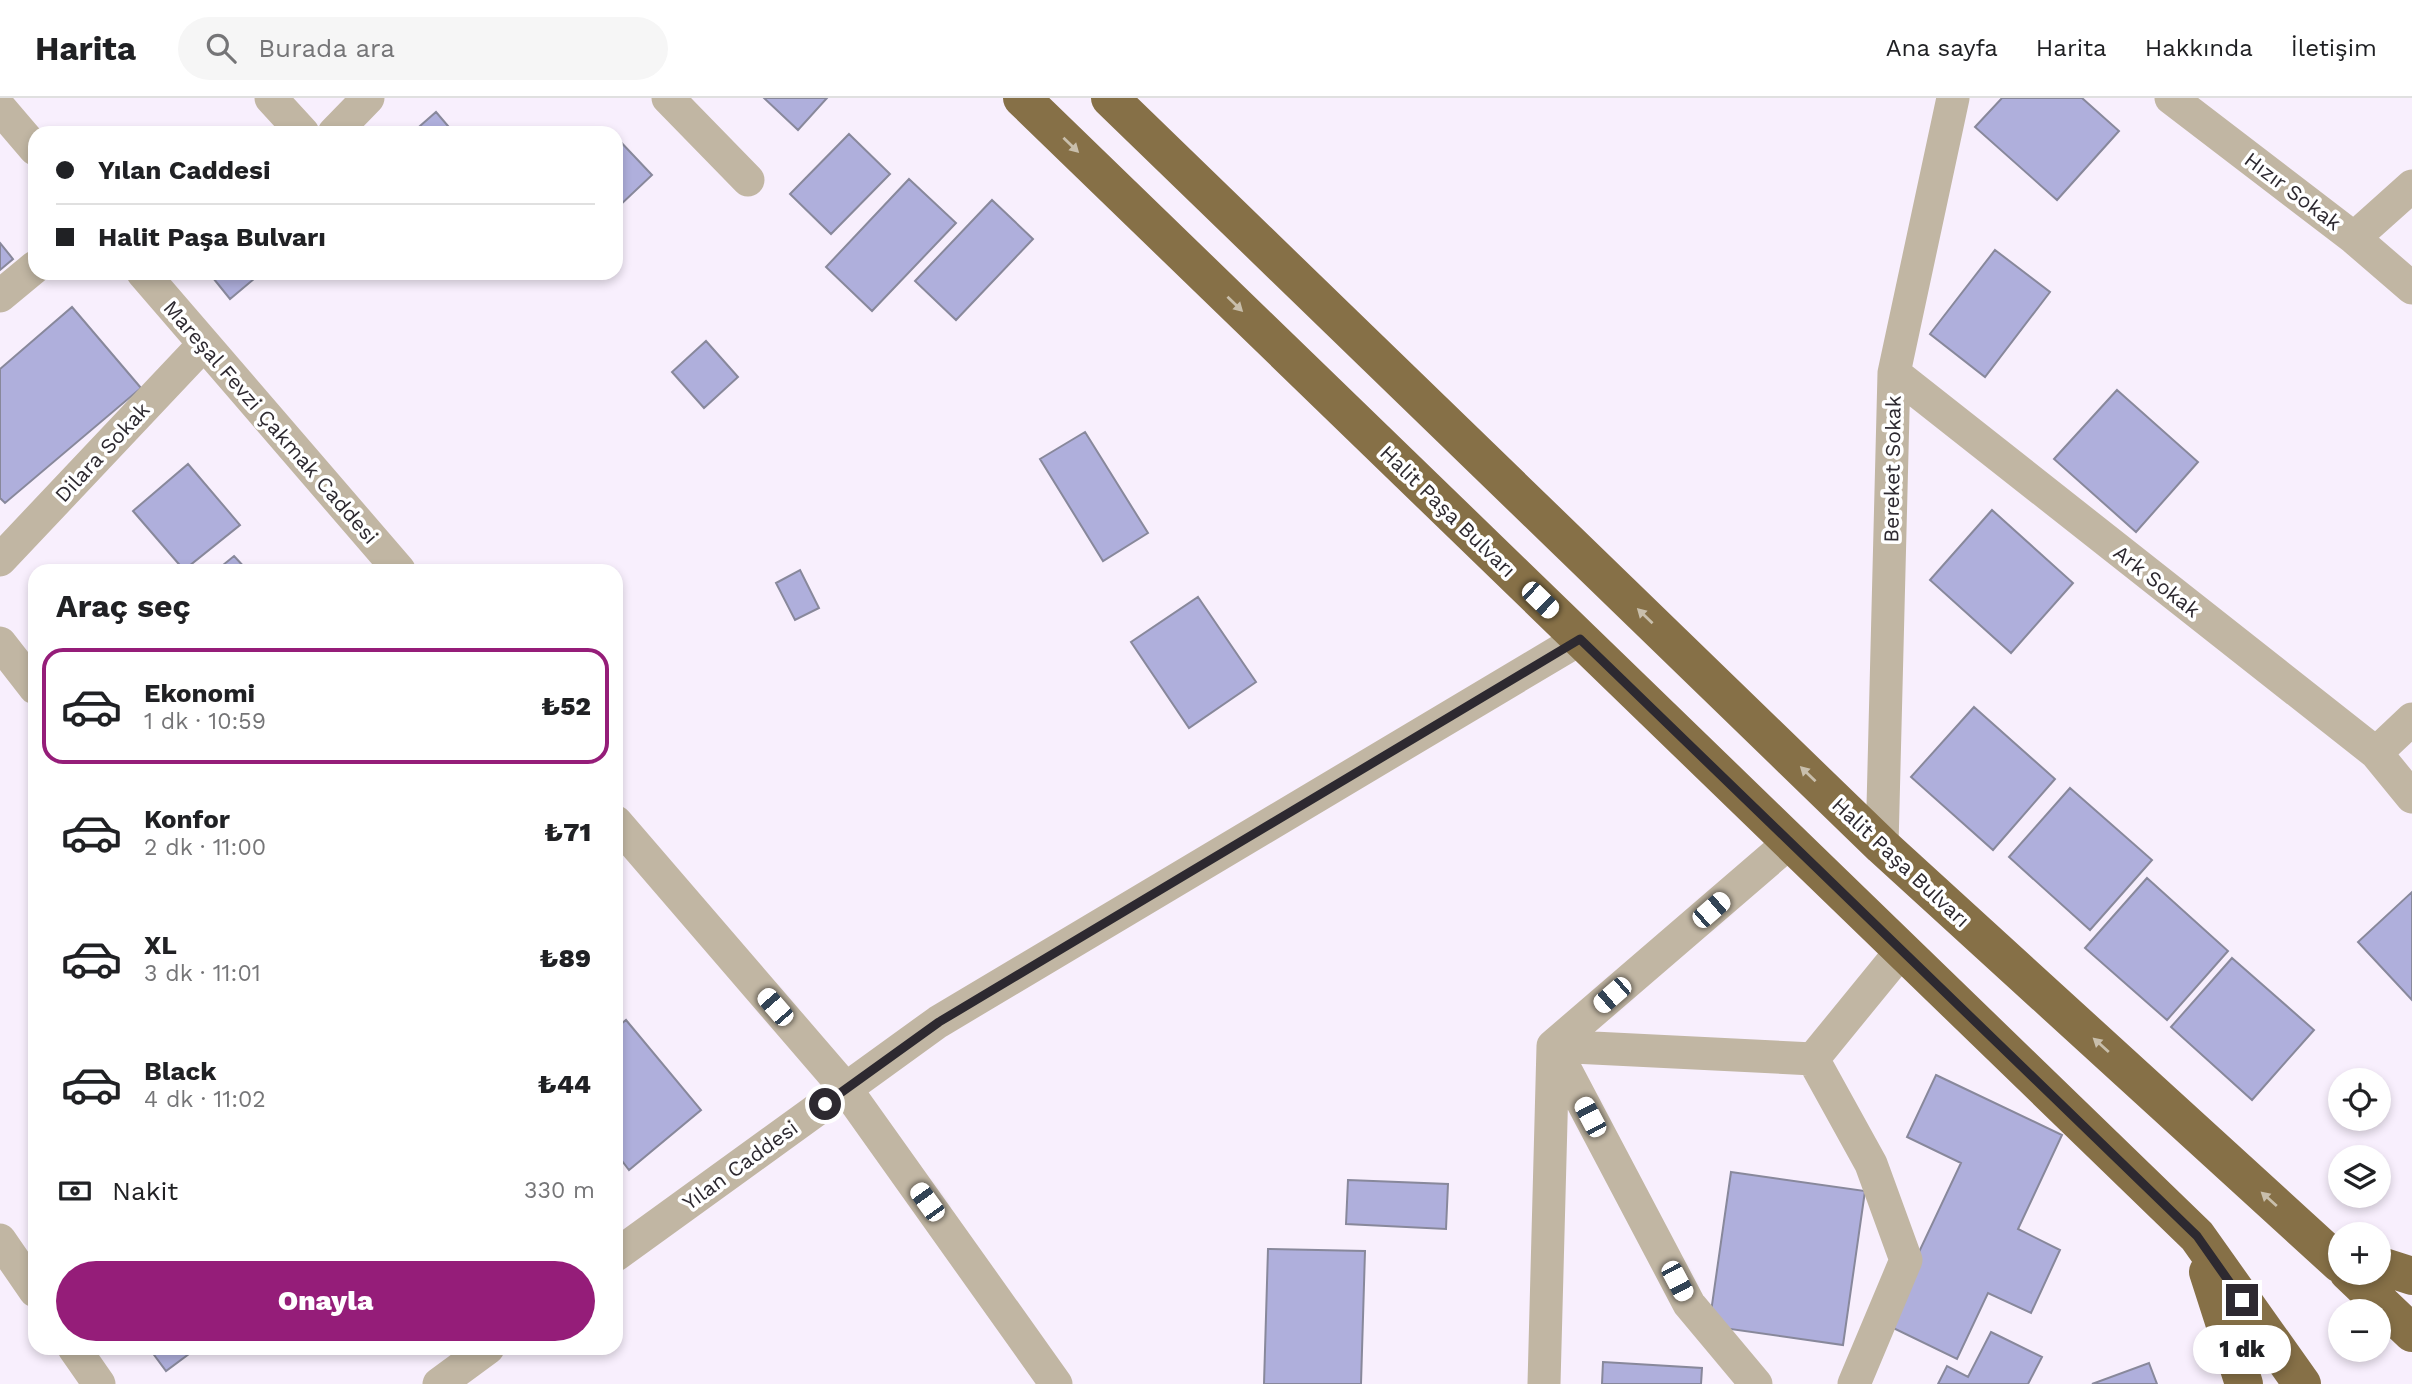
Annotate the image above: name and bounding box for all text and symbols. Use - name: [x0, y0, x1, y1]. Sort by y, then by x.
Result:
- search box: [178, 17, 668, 80]
- text: Harita: [35, 29, 136, 68]
- icon: search: [202, 29, 240, 67]
- text: Burada ara: [258, 33, 395, 63]
- text: Ana sayfa: [1886, 34, 1998, 62]
- text: Harita: [2036, 34, 2107, 62]
- text: Hakkında: [2145, 34, 2253, 62]
- text: İletişim: [2291, 34, 2377, 62]
- one-way arrow: [1062, 137, 1079, 153]
- street label: Hızır Sokak: [2240, 147, 2346, 236]
- text: Yılan Caddesi: [98, 155, 271, 185]
- text: Halit Paşa Bulvarı: [98, 222, 326, 252]
- street label: Mareşal Fevzi Çakmak Caddesi: [158, 295, 384, 549]
- one-way arrow: [1226, 295, 1243, 312]
- street label: Bereket Sokak: [1878, 395, 1906, 543]
- street label: Dilara Sokak: [49, 397, 155, 507]
- street label: Halit Paşa Bulvarı: [1375, 440, 1521, 582]
- street label: Ark Sokak: [2109, 540, 2205, 622]
- car: [1518, 578, 1563, 622]
- text: Araç seç: [56, 587, 191, 625]
- one-way arrow: [1637, 608, 1654, 624]
- icon: car: [60, 675, 123, 738]
- text: Ekonomi: [144, 678, 255, 708]
- text: ₺52: [541, 691, 591, 721]
- text: 1 dk · 10:59: [144, 708, 266, 735]
- one-way arrow: [1800, 767, 1817, 783]
- street label: Halit Paşa Bulvarı: [1827, 792, 1975, 932]
- icon: car: [60, 801, 123, 864]
- text: Konfor: [144, 804, 230, 834]
- text: ₺71: [544, 817, 591, 847]
- text: 2 dk · 11:00: [144, 834, 266, 861]
- car: [1689, 888, 1734, 932]
- icon: car: [60, 927, 123, 990]
- text: XL: [144, 930, 177, 960]
- text: ₺89: [540, 943, 591, 973]
- text: 3 dk · 11:01: [144, 960, 261, 987]
- car: [1590, 973, 1635, 1017]
- car: [754, 984, 797, 1030]
- one-way arrow: [2093, 1038, 2110, 1054]
- icon: car: [60, 1053, 123, 1116]
- text: Black: [144, 1056, 216, 1086]
- map controls: [2328, 1068, 2391, 1362]
- button: locate: [2328, 1068, 2391, 1131]
- text: ₺44: [538, 1069, 591, 1099]
- text: 4 dk · 11:02: [144, 1086, 266, 1113]
- route start: [809, 1088, 841, 1120]
- car: [1571, 1094, 1610, 1140]
- street label: Yılan Caddesi: [678, 1115, 802, 1215]
- button: layers: [2328, 1145, 2391, 1208]
- icon: cash: [56, 1172, 94, 1210]
- text: Nakit: [112, 1176, 178, 1206]
- text: 330 m: [524, 1177, 595, 1204]
- car: [907, 1179, 948, 1225]
- one-way arrow: [2261, 1191, 2278, 1207]
- button: +: [2328, 1222, 2391, 1285]
- car: [1658, 1258, 1697, 1304]
- button: Onayla: [56, 1261, 595, 1341]
- route end: [2226, 1284, 2258, 1316]
- button: −: [2328, 1299, 2391, 1362]
- callout: 1 dk: [2193, 1324, 2291, 1374]
- text: 1 dk: [2219, 1336, 2265, 1363]

